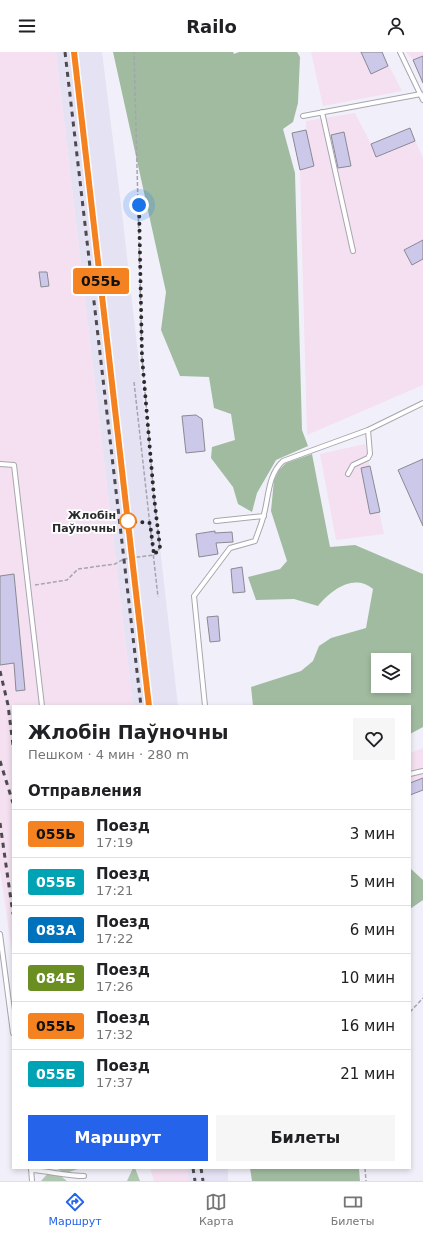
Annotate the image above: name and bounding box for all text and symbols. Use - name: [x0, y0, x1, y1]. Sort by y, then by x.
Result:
- icon: menu: [16, 15, 38, 37]
- icon: person: [385, 15, 407, 37]
- text: Railo: [186, 16, 237, 37]
- your location: [129, 195, 149, 215]
- line badge: 055Ь: [73, 268, 129, 294]
- text: 055Ь: [81, 273, 121, 289]
- place label: Жлобін Паўночны: [52, 509, 116, 535]
- marker: Жлобін Паўночны: [119, 512, 137, 530]
- map controls: [371, 653, 411, 693]
- button: layers: [371, 653, 411, 693]
- button: heart: [353, 718, 395, 760]
- text: Жлобін Паўночны: [28, 721, 228, 743]
- text: Пешком · 4 мин · 280 m: [28, 747, 189, 762]
- text: Отправления: [28, 782, 142, 800]
- text: Поезд: [96, 817, 150, 835]
- text: 3 мин: [350, 825, 395, 843]
- text: 055Ь: [36, 826, 76, 842]
- text: 17:19: [96, 835, 133, 850]
- text: Поезд: [96, 865, 150, 883]
- text: 5 мин: [350, 873, 395, 891]
- text: 055Б: [36, 874, 76, 890]
- text: 17:21: [96, 883, 133, 898]
- text: Поезд: [96, 913, 150, 931]
- text: 6 мин: [350, 921, 395, 939]
- text: 083А: [36, 922, 76, 938]
- text: 17:22: [96, 931, 134, 946]
- text: Поезд: [96, 961, 150, 979]
- text: 10 мин: [340, 969, 395, 987]
- text: 084Б: [36, 970, 76, 986]
- text: 17:26: [96, 979, 133, 994]
- text: Поезд: [96, 1009, 150, 1027]
- text: 16 мин: [340, 1017, 395, 1035]
- text: 055Ь: [36, 1018, 76, 1034]
- text: 17:32: [96, 1027, 133, 1042]
- text: Поезд: [96, 1057, 150, 1075]
- text: 21 мин: [340, 1065, 395, 1083]
- text: 055Б: [36, 1066, 76, 1082]
- text: 17:37: [96, 1075, 133, 1090]
- button: Маршрут: [28, 1115, 208, 1161]
- button: Билеты: [216, 1115, 395, 1161]
- tab: Маршрут: [49, 1191, 102, 1228]
- tab: Карта: [199, 1191, 234, 1228]
- tab: Билеты: [331, 1191, 374, 1228]

